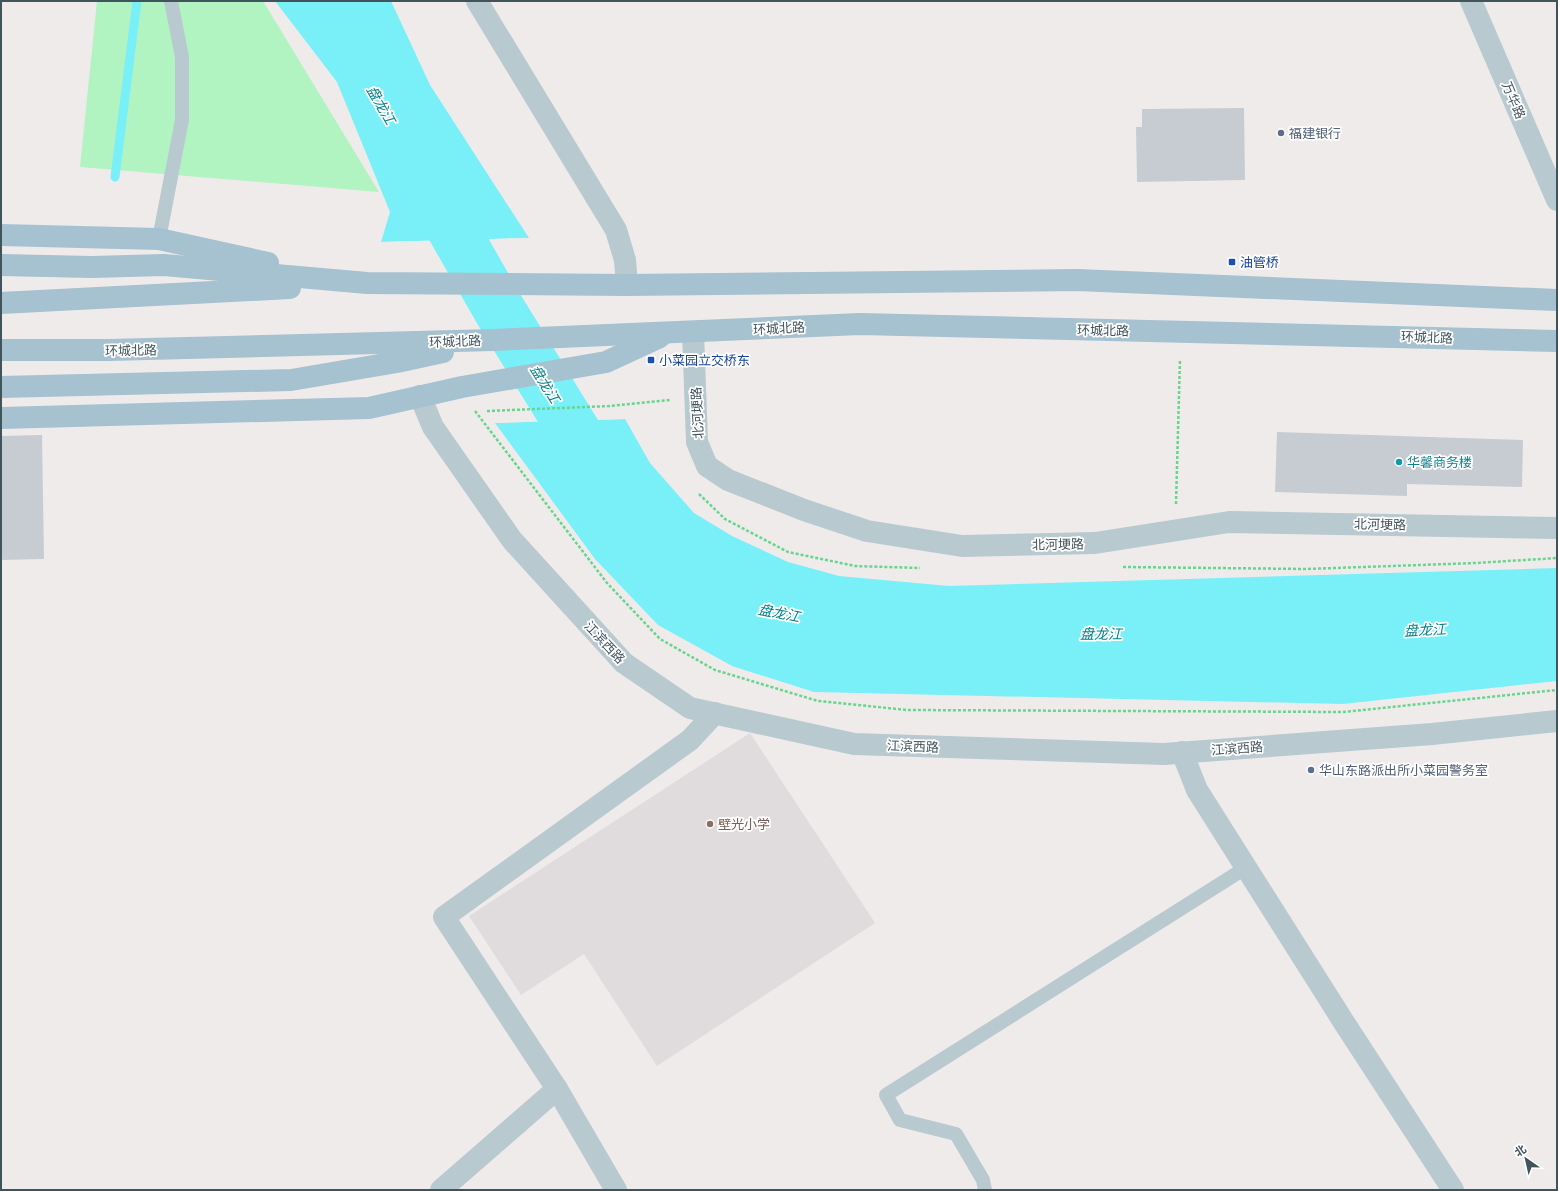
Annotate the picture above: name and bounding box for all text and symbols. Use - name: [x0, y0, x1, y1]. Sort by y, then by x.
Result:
- street label: 万华路: [1499, 79, 1529, 121]
- water label: 盘龙江: [364, 82, 400, 129]
- place label: 福建银行: [1289, 125, 1341, 141]
- marker: 福建银行: [1276, 128, 1286, 138]
- place label: 油管桥: [1240, 254, 1279, 270]
- marker: 油管桥: [1227, 257, 1237, 267]
- street label: 环城北路: [753, 319, 805, 337]
- street label: 环城北路: [1077, 322, 1129, 338]
- street label: 环城北路: [1401, 328, 1453, 346]
- street label: 环城北路: [429, 332, 481, 350]
- street label: 环城北路: [105, 342, 157, 358]
- place label: 小菜园立交桥东: [659, 352, 750, 368]
- marker: 小菜园立交桥东: [646, 355, 656, 365]
- water label: 盘龙江: [527, 361, 565, 408]
- street label: 北河埂路: [688, 387, 706, 439]
- place label: 华馨商务楼: [1407, 454, 1472, 470]
- marker: 华馨商务楼: [1394, 457, 1404, 467]
- street label: 北河埂路: [1354, 516, 1406, 532]
- street label: 北河埂路: [1032, 536, 1084, 552]
- water label: 盘龙江: [757, 600, 803, 625]
- street label: 江滨西路: [581, 618, 629, 666]
- water label: 盘龙江: [1404, 620, 1448, 639]
- water label: 盘龙江: [1080, 625, 1124, 642]
- street label: 江滨西路: [887, 737, 939, 755]
- street label: 江滨西路: [1210, 738, 1264, 758]
- place label: 华山东路派出所小菜园警务室: [1319, 762, 1488, 778]
- marker: 华山东路派出所小菜园警务室: [1306, 765, 1316, 775]
- place label: 壁光小学: [718, 816, 770, 832]
- marker: 壁光小学: [705, 819, 715, 829]
- north arrow: [1506, 1139, 1546, 1179]
- text: 北: [1512, 1142, 1528, 1159]

